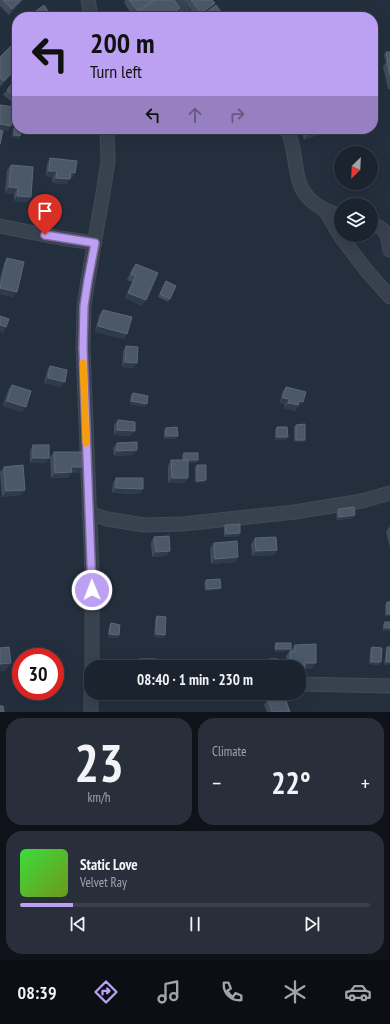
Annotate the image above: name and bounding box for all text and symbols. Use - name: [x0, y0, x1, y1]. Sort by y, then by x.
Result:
- text: 200 m: [90, 24, 154, 61]
- icon: left: [24, 28, 76, 80]
- text: Turn left: [90, 60, 142, 83]
- icon: left: [142, 104, 164, 126]
- icon: ahead: [184, 104, 206, 126]
- icon: right: [226, 104, 248, 126]
- north arrow: [334, 146, 378, 190]
- map controls: [334, 146, 378, 242]
- pin: [28, 194, 62, 235]
- button: layers: [334, 198, 378, 242]
- icon: arrive: [34, 200, 56, 222]
- position arrow: [71, 569, 113, 611]
- speed limit sign: 30: [12, 648, 64, 700]
- text: 08:40 · 1 min · 230 m: [137, 670, 253, 689]
- text: 23: [74, 729, 124, 796]
- text: Climate: [212, 743, 246, 760]
- text: 22°: [271, 763, 311, 802]
- text: −: [212, 769, 221, 797]
- text: +: [361, 769, 370, 797]
- text: km/h: [87, 789, 111, 806]
- text: Static Love: [80, 855, 138, 874]
- text: Velvet Ray: [80, 874, 127, 891]
- icon: previous: [67, 913, 89, 935]
- icon: pause: [184, 913, 206, 935]
- icon: next: [301, 913, 323, 935]
- icon: directions: [92, 978, 120, 1006]
- icon: music: [155, 978, 183, 1006]
- icon: phone: [218, 978, 246, 1006]
- icon: climate: [281, 978, 309, 1006]
- icon: car: [344, 978, 372, 1006]
- text: 08:39: [18, 981, 57, 1004]

